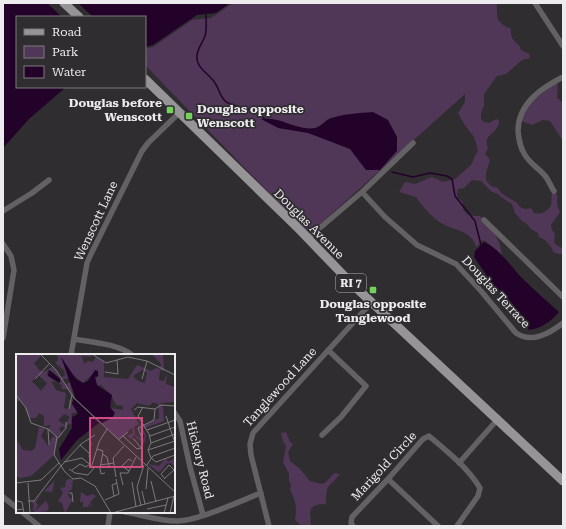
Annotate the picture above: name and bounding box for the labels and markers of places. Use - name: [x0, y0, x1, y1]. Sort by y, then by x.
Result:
- place label: Douglas before Wenscott: [69, 96, 162, 124]
- place label: Douglas opposite Wenscott: [197, 102, 304, 130]
- marker: Douglas before Wenscott: [165, 105, 175, 115]
- marker: Douglas opposite Wenscott: [184, 111, 194, 121]
- marker: Douglas opposite Tanglewood: [368, 285, 378, 295]
- place label: Douglas opposite Tanglewood: [320, 297, 426, 325]

